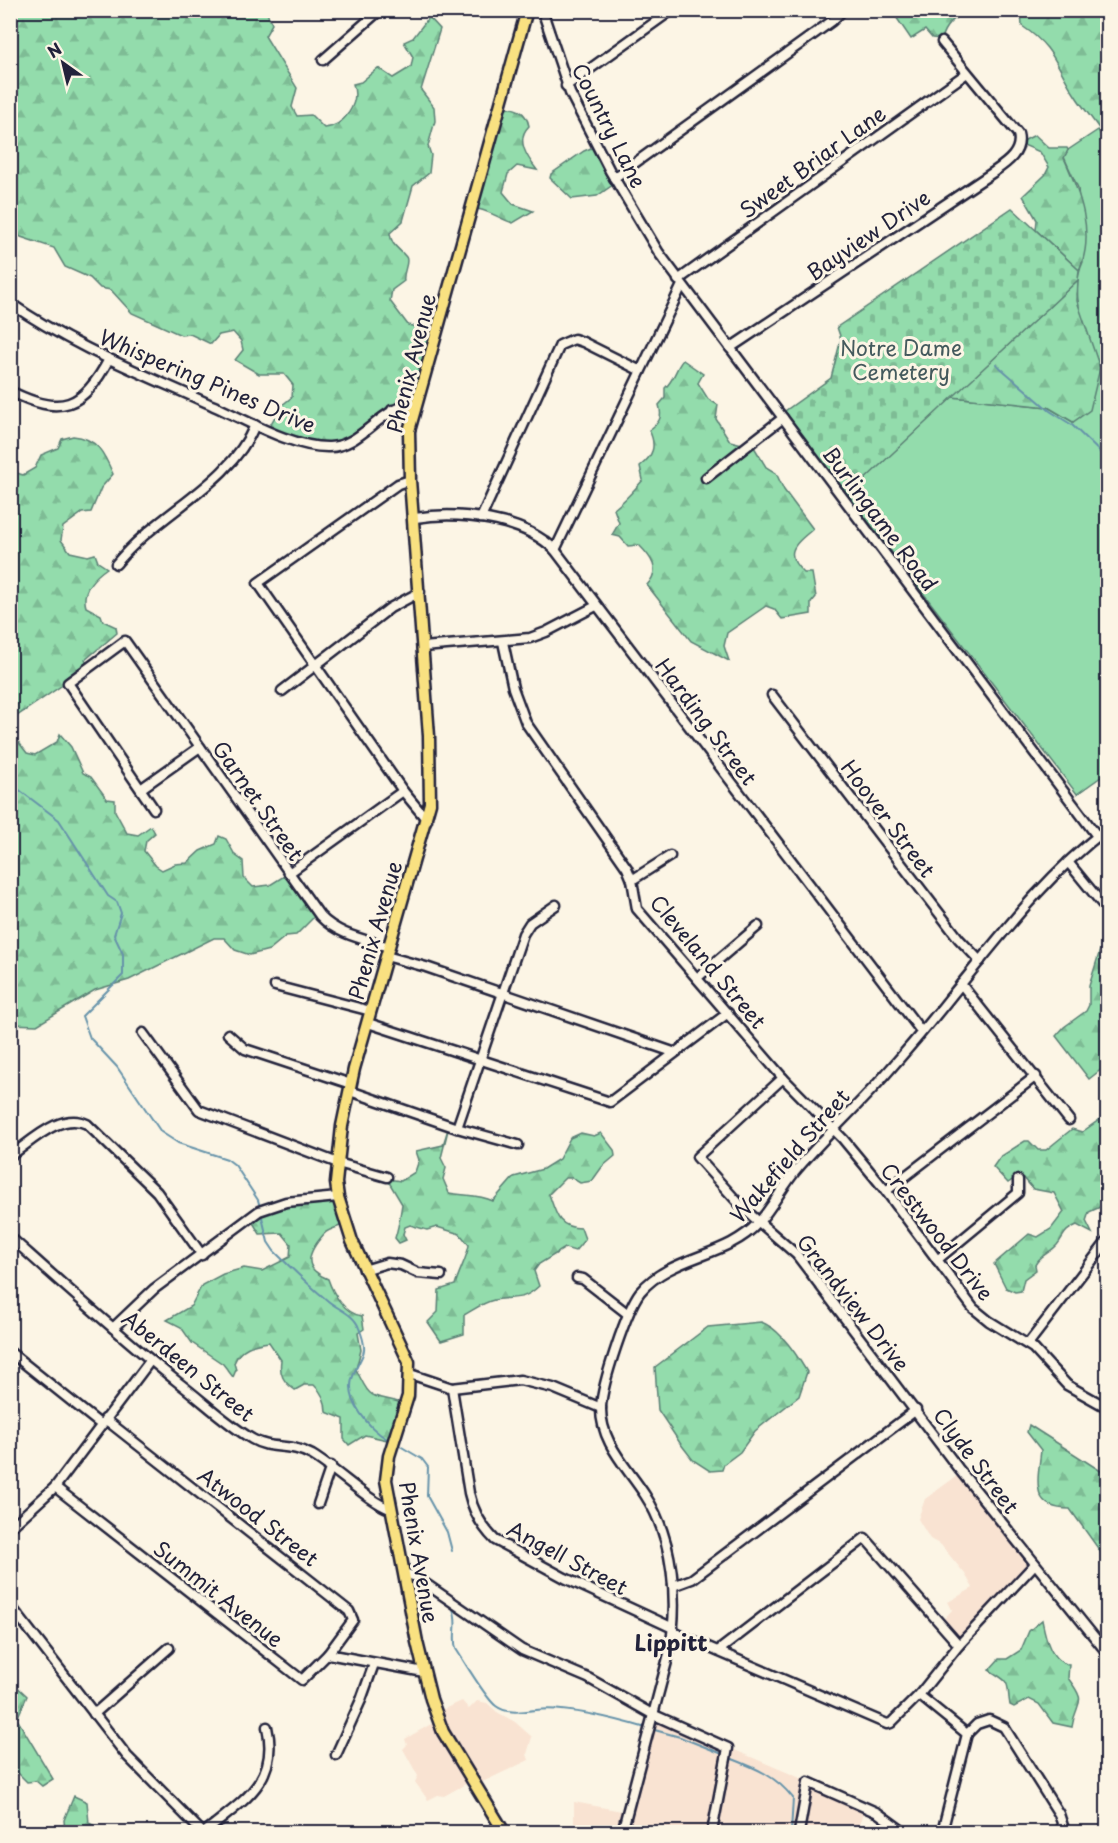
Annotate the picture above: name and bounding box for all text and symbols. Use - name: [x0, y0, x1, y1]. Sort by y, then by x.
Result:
- north arrow: [33, 33, 93, 93]
- text: N: [42, 36, 66, 63]
- street label: Country Lane: [565, 57, 655, 193]
- street label: Sweet Briar Lane: [732, 97, 892, 225]
- street label: Bayview Drive: [800, 181, 936, 287]
- street label: Phenix Avenue: [377, 290, 443, 436]
- street label: Whispering Pines Drive: [95, 320, 321, 440]
- park label: Notre Dame Cemetery: [840, 331, 962, 387]
- street label: Burlingame Road: [816, 439, 946, 597]
- street label: Harding Street: [648, 651, 766, 791]
- street label: Garnet Street: [206, 733, 312, 867]
- street label: Hoover Street: [834, 753, 944, 883]
- street label: Phenix Avenue: [339, 857, 409, 1003]
- street label: Cleveland Street: [643, 887, 775, 1035]
- street label: Wakefield Street: [722, 1081, 856, 1229]
- street label: Crestwood Drive: [874, 1155, 1002, 1307]
- street label: Grandview Drive: [790, 1226, 918, 1378]
- street label: Aberdeen Street: [116, 1301, 262, 1429]
- street label: Clyde Street: [926, 1400, 1028, 1520]
- street label: Atwood Street: [192, 1459, 326, 1573]
- street label: Phenix Avenue: [392, 1479, 448, 1625]
- street label: Angell Street: [502, 1512, 634, 1602]
- street label: Summit Avenue: [147, 1532, 291, 1654]
- district label: Lippitt: [634, 1625, 708, 1658]

